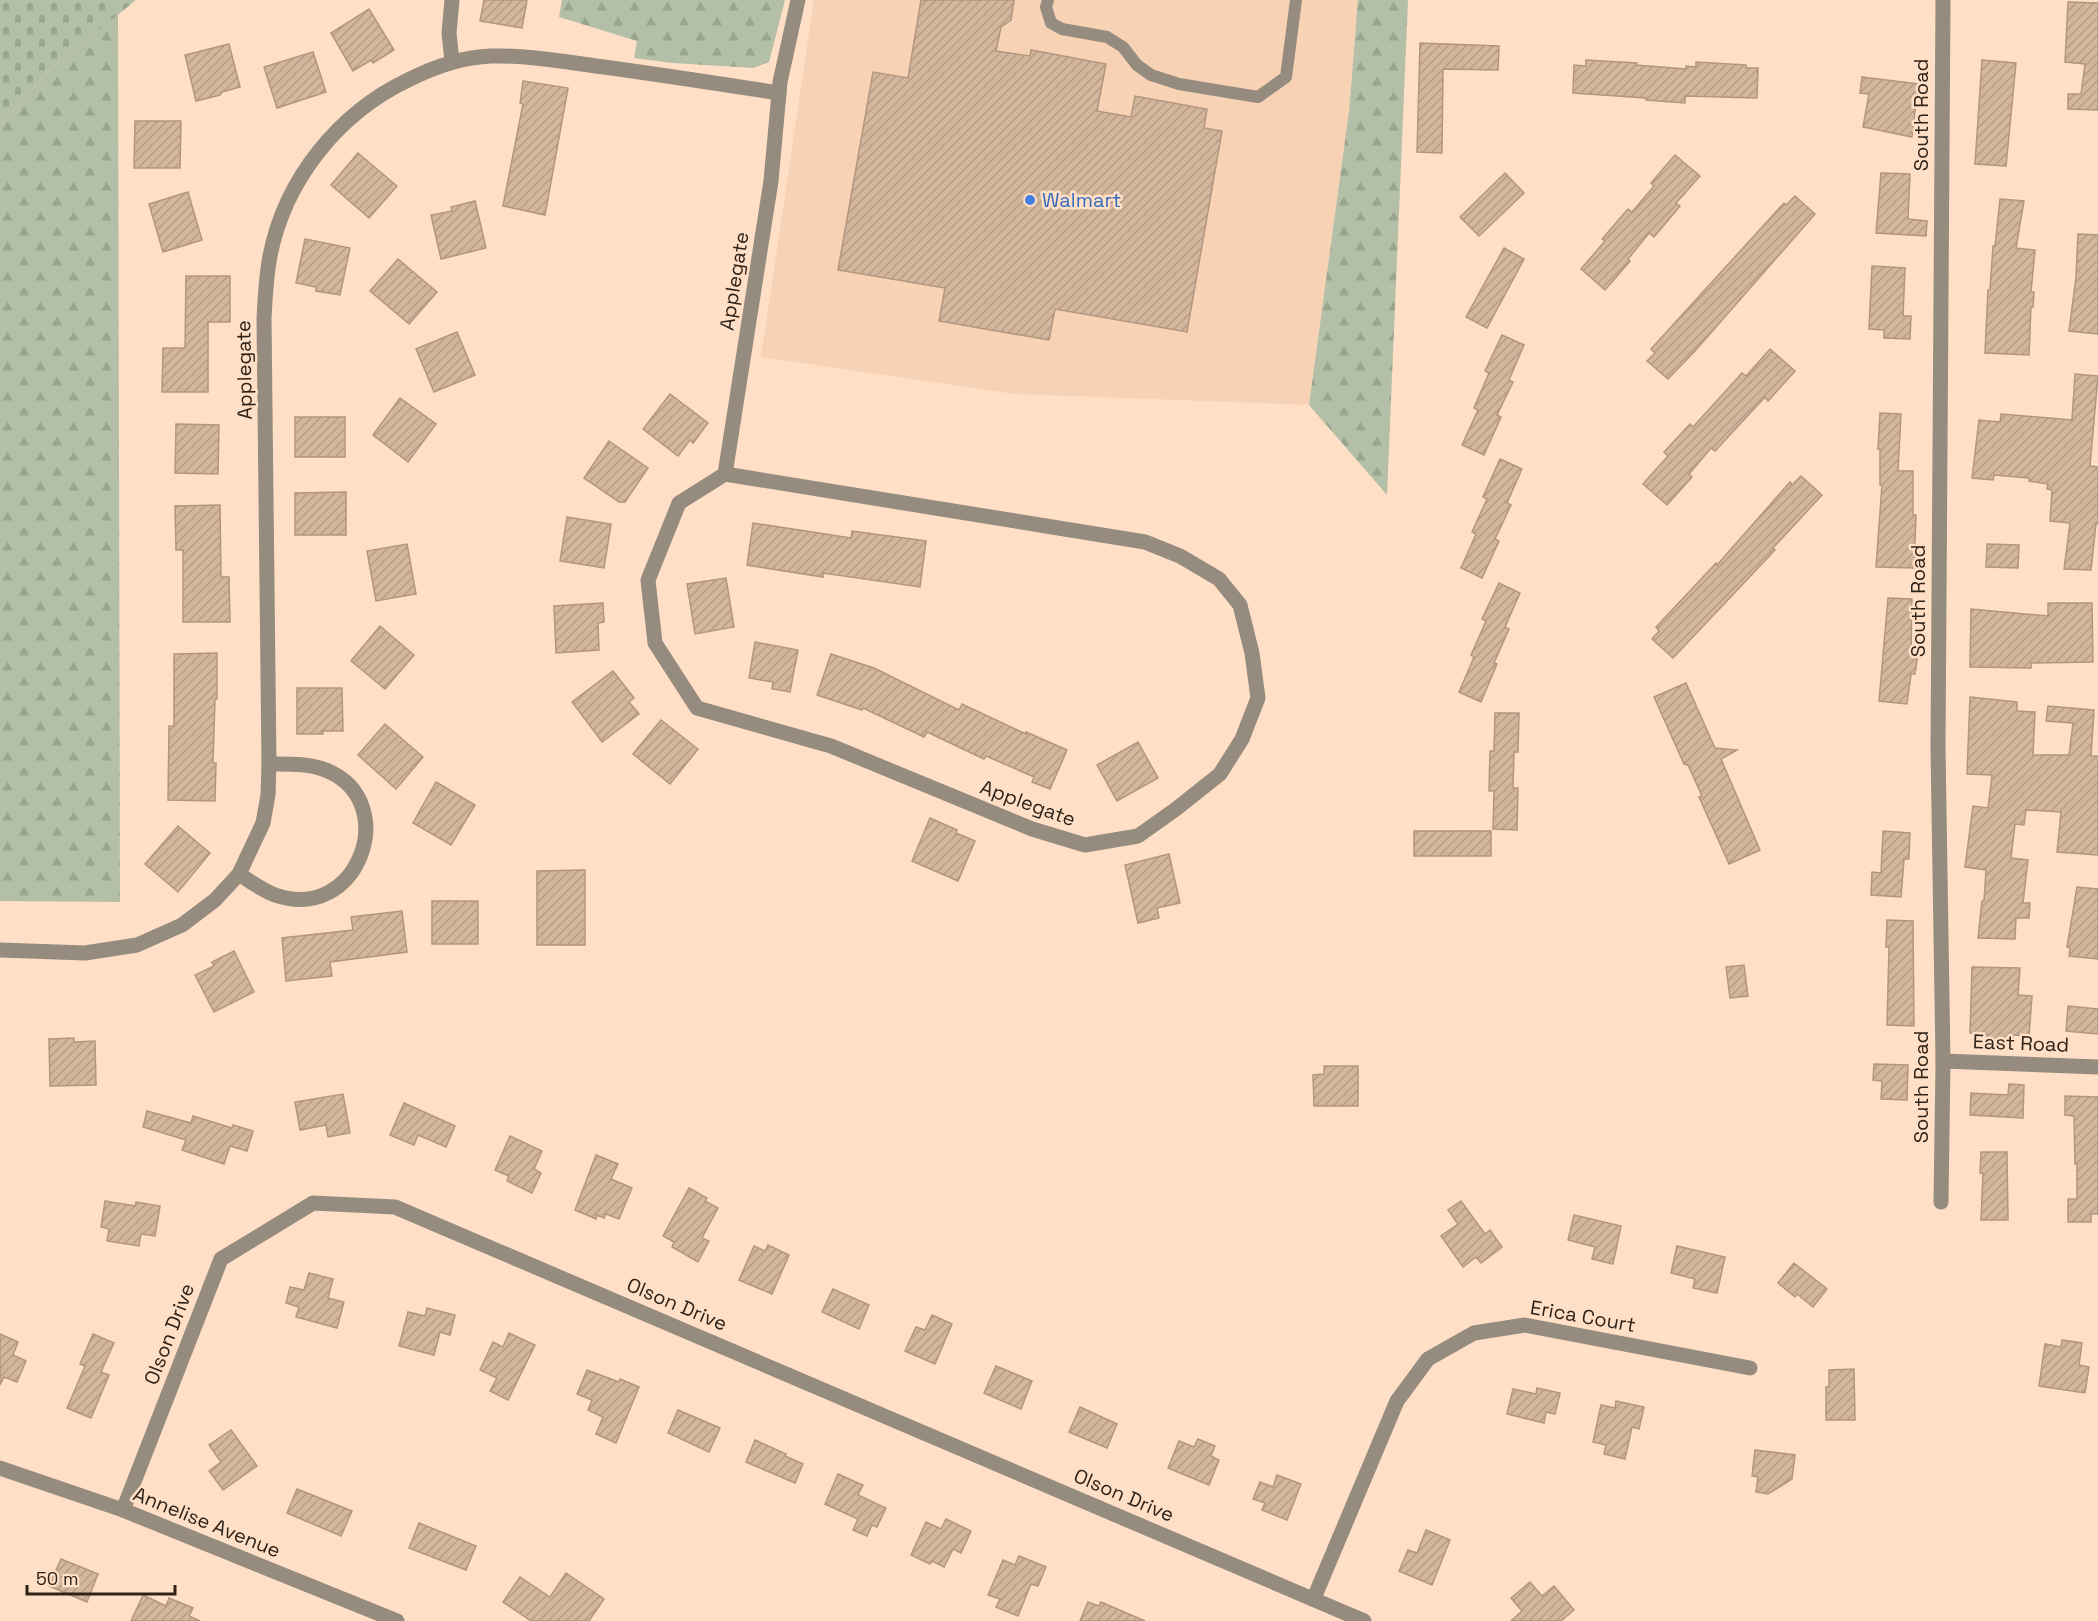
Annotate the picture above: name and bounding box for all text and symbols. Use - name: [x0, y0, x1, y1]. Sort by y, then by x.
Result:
- street label: South Road: [1908, 59, 1934, 171]
- place label: Walmart: [1042, 187, 1121, 213]
- marker: Walmart: [1023, 193, 1037, 207]
- street label: Applegate: [713, 230, 755, 332]
- street label: Applegate: [230, 320, 258, 420]
- street label: South Road: [1905, 545, 1931, 657]
- street label: Applegate: [977, 774, 1079, 832]
- street label: East Road: [1972, 1028, 2070, 1058]
- street label: South Road: [1908, 1031, 1934, 1143]
- street label: Olson Drive: [623, 1271, 731, 1337]
- street label: Olson Drive: [138, 1280, 200, 1388]
- street label: Erica Court: [1528, 1294, 1638, 1338]
- street label: Olson Drive: [1070, 1462, 1178, 1528]
- street label: Annelise Avenue: [130, 1481, 284, 1563]
- scale bar: [27, 1558, 176, 1596]
- text: 50 m: [36, 1567, 78, 1590]

